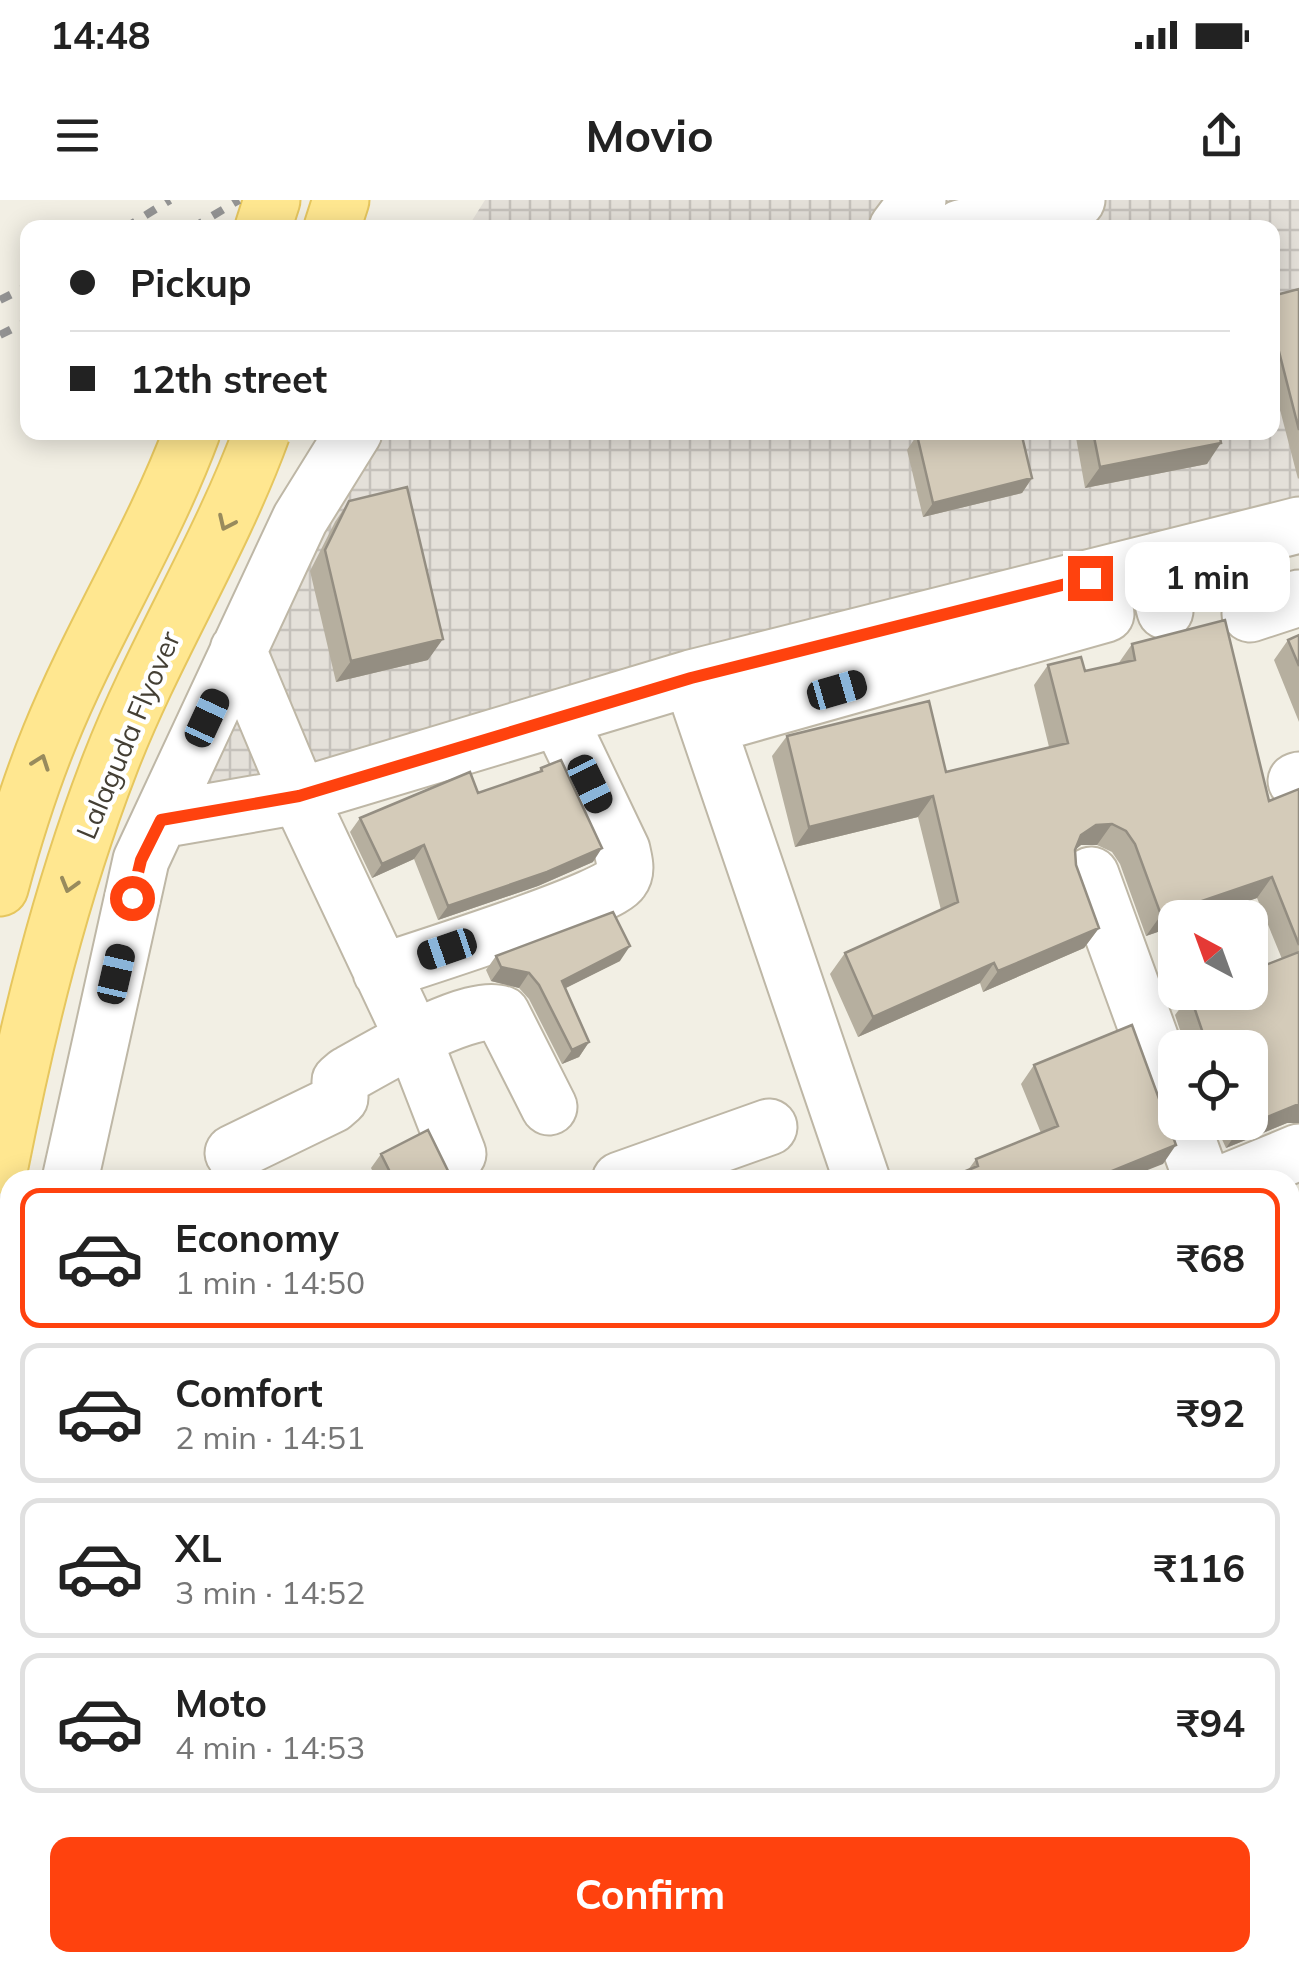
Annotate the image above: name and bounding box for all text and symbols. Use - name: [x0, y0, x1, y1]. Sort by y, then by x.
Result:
- text: 14:48: [50, 11, 151, 59]
- text: Movio: [585, 107, 714, 163]
- icon: menu: [50, 108, 105, 163]
- icon: share: [1194, 108, 1249, 163]
- text: Pickup: [130, 259, 252, 307]
- text: 12th street: [130, 355, 327, 403]
- one-way arrow: [218, 513, 238, 531]
- callout: 1 min: [1125, 543, 1290, 613]
- route end: [1068, 556, 1113, 601]
- text: 1 min: [1165, 557, 1250, 597]
- street label: Lalaguda Flyover: [68, 625, 187, 844]
- car: [804, 667, 870, 713]
- car: [181, 684, 233, 752]
- car: [563, 750, 617, 818]
- one-way arrow: [29, 754, 50, 771]
- one-way arrow: [60, 875, 81, 892]
- route start: [110, 876, 155, 921]
- north arrow: [1158, 900, 1268, 1010]
- map controls: [1158, 900, 1268, 1140]
- car: [414, 925, 480, 973]
- car: [95, 941, 137, 1007]
- button: locate: [1158, 1030, 1268, 1140]
- icon: car: [55, 1213, 145, 1303]
- text: Economy: [175, 1214, 339, 1262]
- text: ₹68: [1177, 1234, 1245, 1282]
- text: 1 min · 14:50: [175, 1262, 365, 1302]
- icon: car: [55, 1368, 145, 1458]
- text: Comfort: [175, 1369, 323, 1417]
- text: ₹92: [1177, 1389, 1245, 1437]
- text: 2 min · 14:51: [175, 1417, 365, 1457]
- icon: car: [55, 1523, 145, 1613]
- text: XL: [175, 1524, 222, 1572]
- text: ₹116: [1154, 1544, 1245, 1592]
- text: 3 min · 14:52: [175, 1572, 365, 1612]
- icon: car: [55, 1678, 145, 1768]
- text: Moto: [175, 1679, 267, 1727]
- text: ₹94: [1177, 1699, 1245, 1747]
- text: 4 min · 14:53: [175, 1727, 365, 1767]
- button: Confirm: [50, 1837, 1250, 1952]

